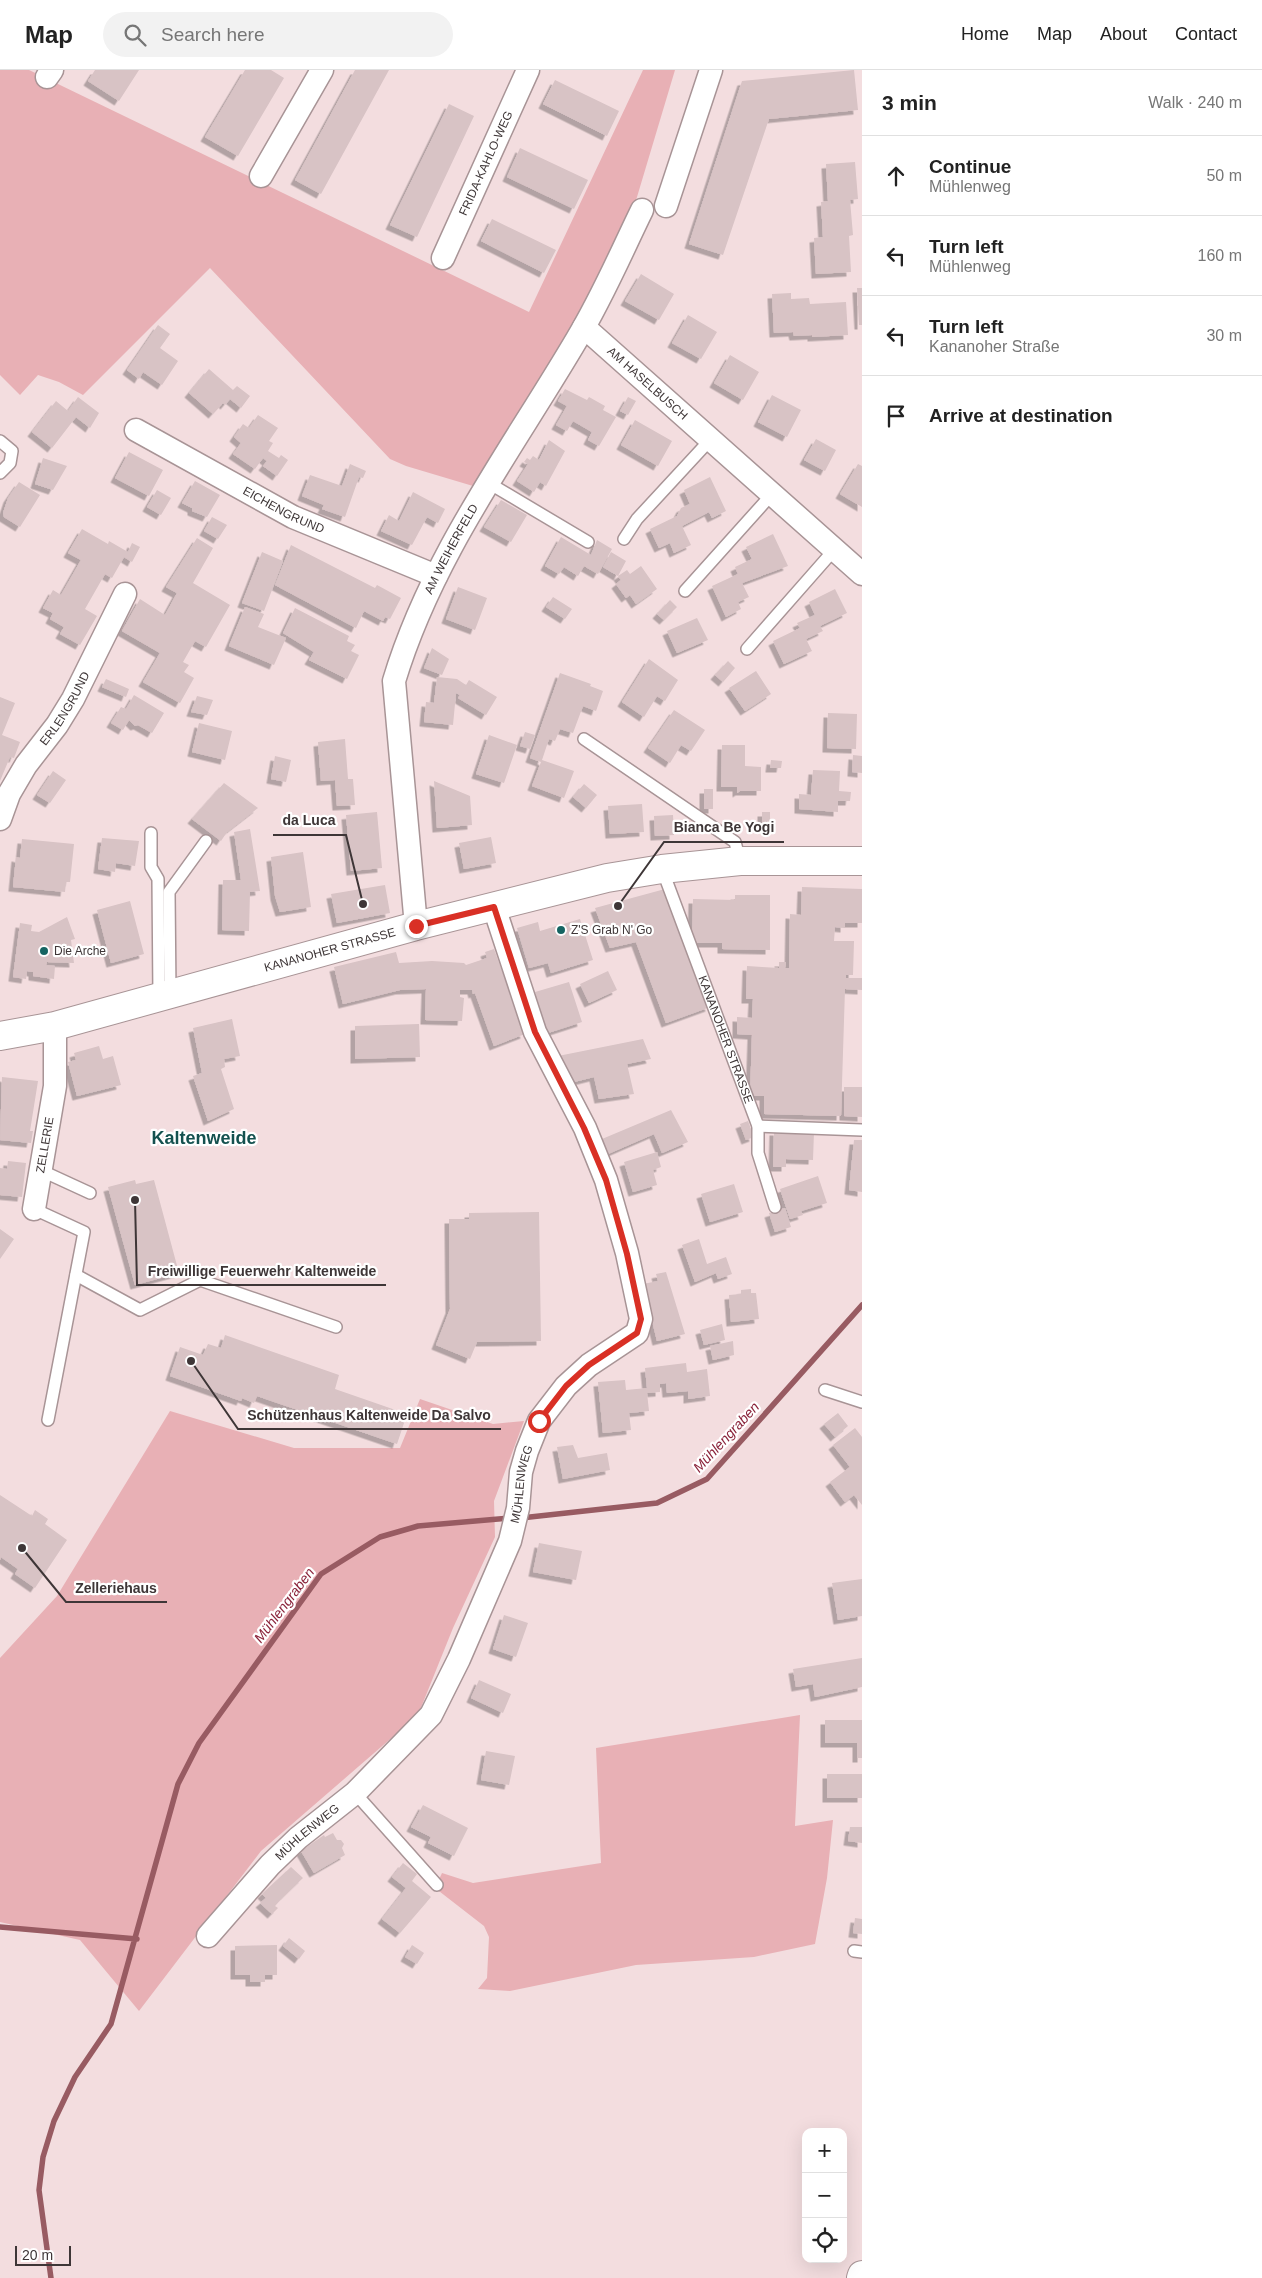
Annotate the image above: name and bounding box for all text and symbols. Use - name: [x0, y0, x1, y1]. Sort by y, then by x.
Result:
- search box: [103, 12, 453, 57]
- text: Map: [25, 21, 73, 48]
- icon: search: [121, 21, 149, 49]
- text: Search here: [161, 24, 265, 45]
- text: Home: [961, 24, 1009, 44]
- text: Map: [1037, 24, 1072, 44]
- text: About: [1100, 24, 1147, 44]
- text: Contact: [1175, 24, 1237, 44]
- text: 3 min: [882, 91, 937, 114]
- text: Walk · 240 m: [1148, 94, 1242, 111]
- street label: FRIDA-KAHLO-WEG: [456, 109, 516, 218]
- text: Continue: [929, 156, 1011, 177]
- icon: ahead: [882, 162, 910, 190]
- text: 50 m: [1206, 167, 1242, 184]
- text: Mühlenweg: [929, 178, 1011, 195]
- text: Turn left: [929, 236, 1004, 257]
- icon: left: [882, 242, 910, 270]
- text: 160 m: [1198, 247, 1242, 264]
- text: Mühlenweg: [929, 258, 1011, 275]
- text: Turn left: [929, 316, 1004, 337]
- icon: left: [882, 322, 910, 350]
- text: 30 m: [1206, 327, 1242, 344]
- text: Kananoher Straße: [929, 338, 1060, 355]
- street label: AM HASELBUSCH: [604, 344, 691, 423]
- icon: arrive: [882, 402, 910, 430]
- text: Arrive at destination: [929, 405, 1113, 426]
- street label: EICHENGRUND: [240, 484, 327, 536]
- street label: AM WEIHERFELD: [421, 501, 481, 596]
- street label: ERLENGRUND: [37, 669, 93, 748]
- callout: da Luca: [273, 806, 346, 835]
- text: da Luca: [283, 812, 336, 828]
- callout: Bianca Be Yogi: [664, 813, 784, 842]
- text: Bianca Be Yogi: [674, 819, 774, 835]
- route end: [405, 915, 428, 938]
- place label: Z'S Grab N' Go: [571, 923, 653, 937]
- marker: Z'S Grab N' Go: [555, 924, 567, 936]
- street label: KANANOHER STRASSE: [263, 925, 397, 975]
- place label: Die Arche: [54, 944, 106, 958]
- marker: Die Arche: [38, 945, 50, 957]
- street label: KANANOHER STRASSE: [695, 974, 756, 1105]
- street label: ZELLERIE: [33, 1116, 57, 1174]
- district label: Kaltenweide: [151, 1128, 257, 1148]
- callout: Freiwillige Feuerwehr Kaltenweide: [137, 1256, 386, 1285]
- text: Freiwillige Feuerwehr Kaltenweide: [148, 1263, 377, 1279]
- water label: Mühlengraben: [690, 1399, 763, 1475]
- callout: Schützenhaus Kaltenweide Da Salvo: [238, 1400, 501, 1429]
- text: Schützenhaus Kaltenweide Da Salvo: [247, 1407, 491, 1423]
- route start: [528, 1410, 551, 1433]
- street label: MÜHLENWEG: [508, 1443, 536, 1525]
- water label: Mühlengraben: [251, 1564, 317, 1646]
- callout: Zelleriehaus: [66, 1573, 167, 1602]
- text: Zelleriehaus: [75, 1580, 157, 1596]
- street label: MÜHLENWEG: [272, 1801, 342, 1863]
- map controls: [802, 2128, 847, 2263]
- button: +: [802, 2128, 847, 2173]
- button: −: [802, 2173, 847, 2218]
- button: locate: [802, 2218, 847, 2263]
- scale bar: [15, 2243, 71, 2266]
- text: 20 m: [22, 2247, 53, 2263]

